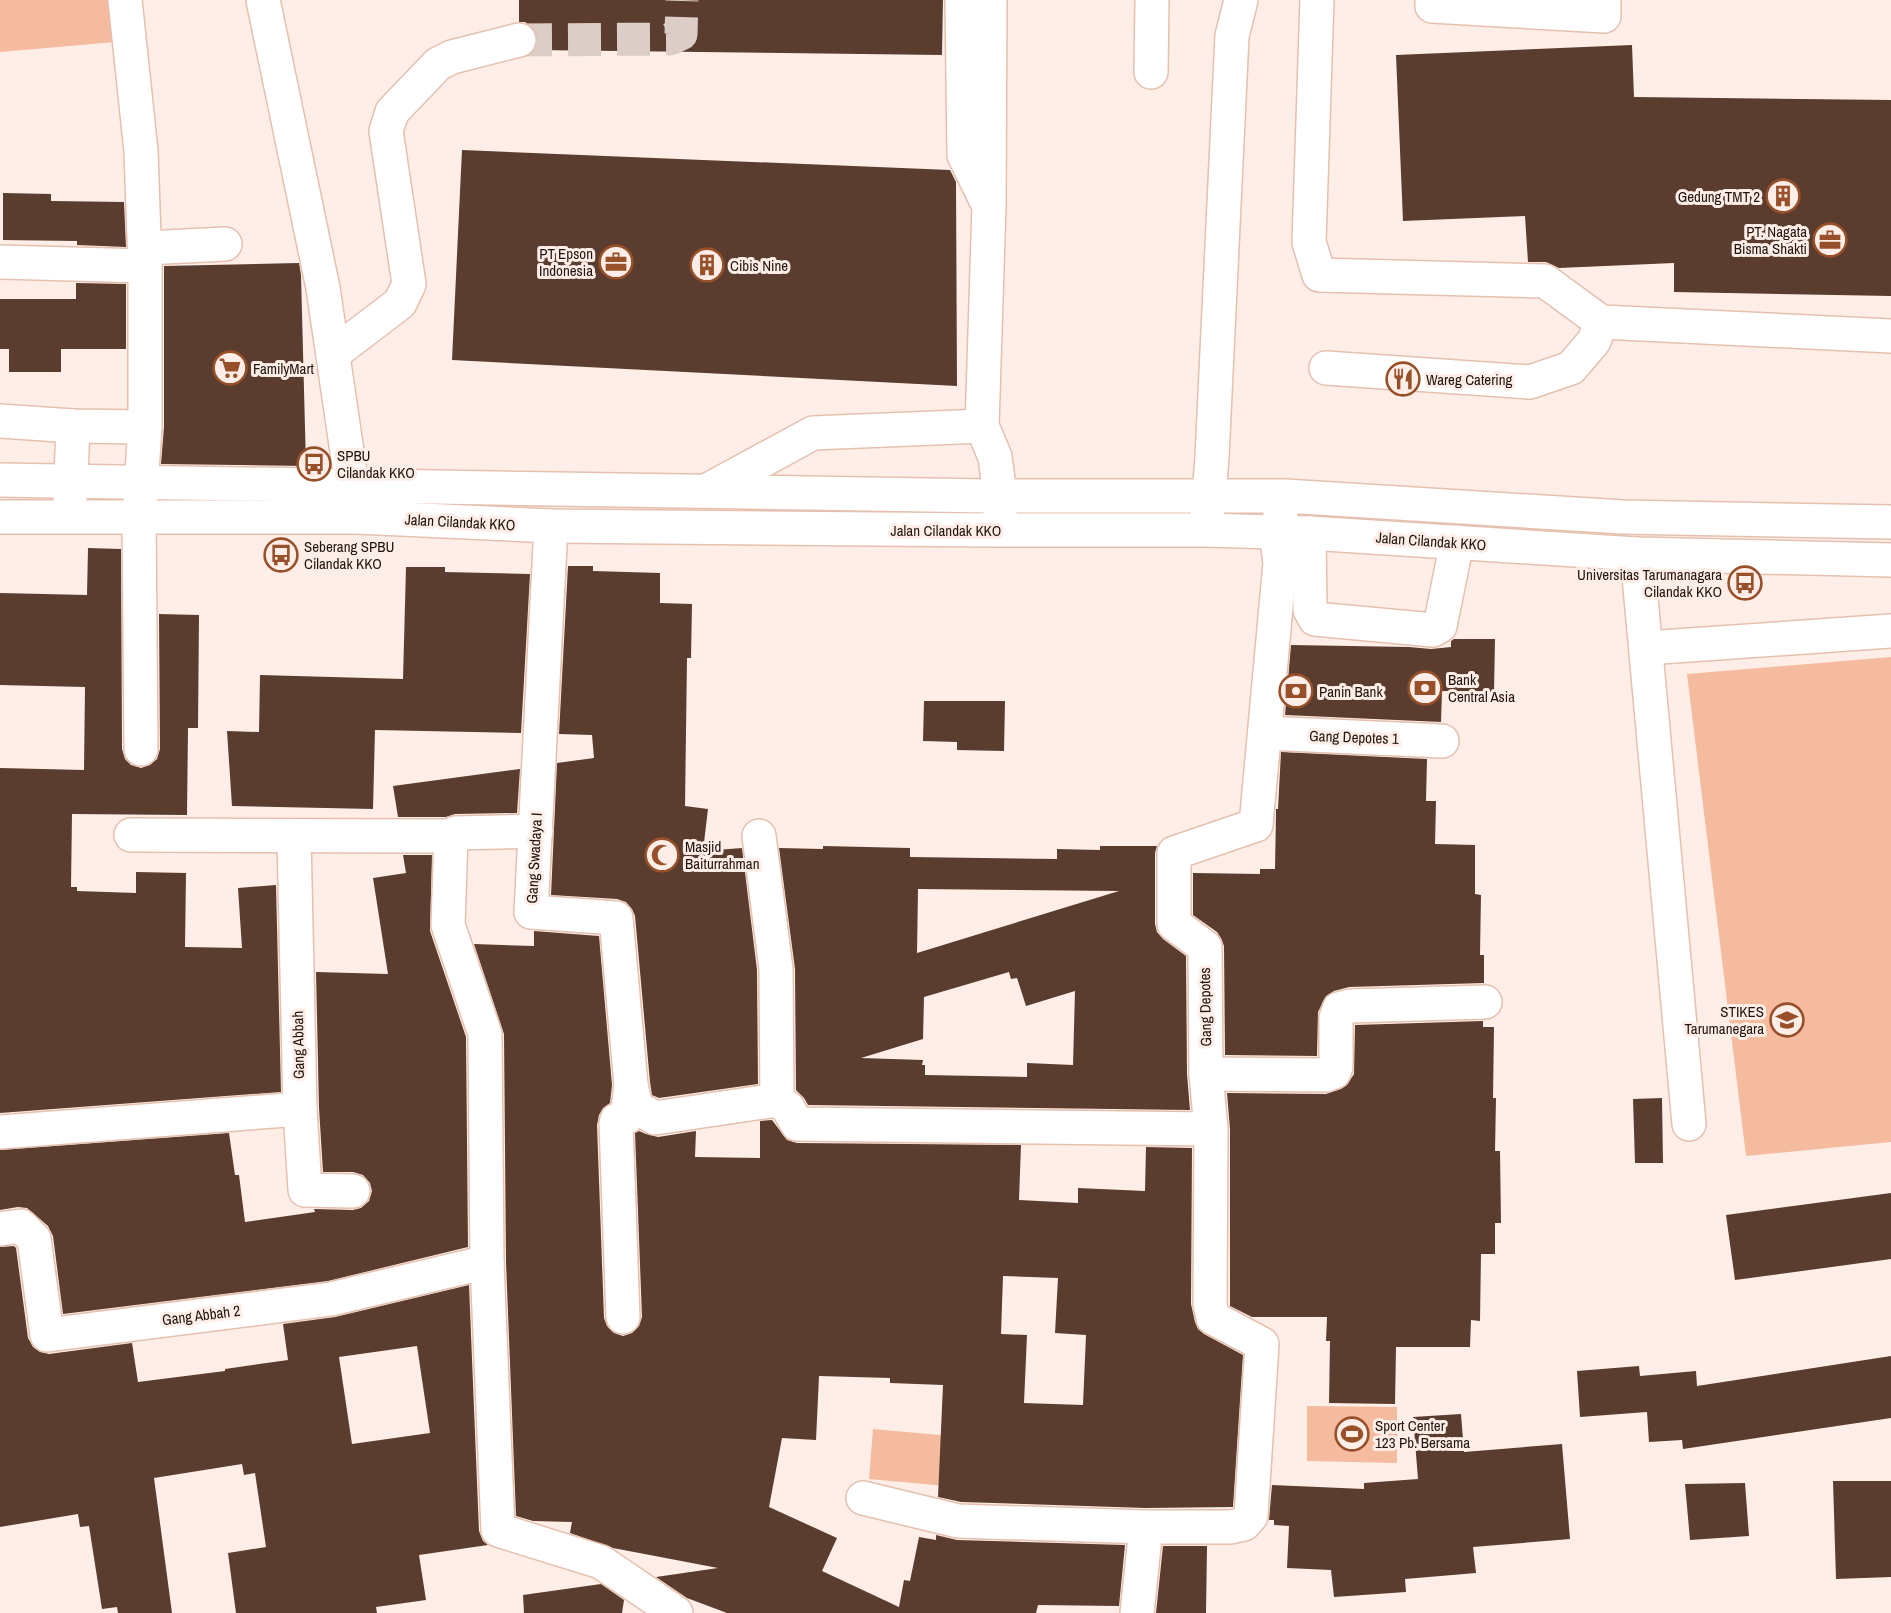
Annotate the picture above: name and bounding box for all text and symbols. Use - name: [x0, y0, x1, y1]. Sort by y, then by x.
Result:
- building icon: Gedung TMT 2: [1765, 178, 1801, 214]
- place label: Gedung TMT 2: [1678, 186, 1760, 207]
- place label: PT. Nagata Bisma Shakti: [1734, 221, 1807, 259]
- office icon: PT. Nagata Bisma Shakti: [1812, 222, 1848, 258]
- place label: PT Epson Indonesia: [539, 243, 593, 281]
- office icon: PT Epson Indonesia: [598, 244, 634, 280]
- building icon: Cibis Nine: [689, 247, 725, 283]
- place label: Cibis Nine: [730, 255, 788, 276]
- supermarket icon: FamilyMart: [212, 350, 248, 386]
- place label: FamilyMart: [253, 358, 314, 379]
- restaurant icon: Wareg Catering: [1385, 361, 1421, 397]
- place label: Wareg Catering: [1426, 369, 1513, 390]
- place label: SPBU Cilandak KKO: [337, 445, 415, 483]
- bus stop icon: SPBU Cilandak KKO: [296, 446, 332, 482]
- street label: Jalan Cilandak KKO: [404, 509, 516, 535]
- street label: Jalan Cilandak KKO: [891, 520, 1001, 541]
- street label: Jalan Cilandak KKO: [1375, 527, 1487, 555]
- place label: Seberang SPBU Cilandak KKO: [304, 536, 394, 574]
- bus stop icon: Seberang SPBU Cilandak KKO: [263, 537, 299, 573]
- place label: Universitas Tarumanagara Cilandak KKO: [1577, 564, 1722, 602]
- bus stop icon: Universitas Tarumanagara Cilandak KKO: [1727, 565, 1763, 601]
- place label: Bank Central Asia: [1448, 669, 1515, 707]
- bank icon: Bank Central Asia: [1407, 670, 1443, 706]
- bank icon: Panin Bank: [1278, 673, 1314, 709]
- place label: Panin Bank: [1319, 681, 1383, 702]
- street label: Gang Depotes 1: [1309, 725, 1399, 749]
- street label: Gang Swadaya I: [521, 812, 547, 904]
- place label: Masjid Baiturrahman: [685, 836, 760, 874]
- mosque icon: Masjid Baiturrahman: [644, 837, 680, 873]
- street label: Gang Depotes: [1194, 967, 1216, 1047]
- place label: STIKES Tarumanegara: [1684, 1001, 1764, 1039]
- school or university icon: STIKES Tarumanegara: [1769, 1002, 1805, 1038]
- street label: Gang Abbah: [287, 1011, 309, 1079]
- street label: Gang Abbah 2: [161, 1300, 241, 1330]
- place label: Sport Center 123 Pb. Bersama: [1375, 1415, 1470, 1453]
- sports icon: Sport Center 123 Pb. Bersama: [1334, 1416, 1370, 1452]

